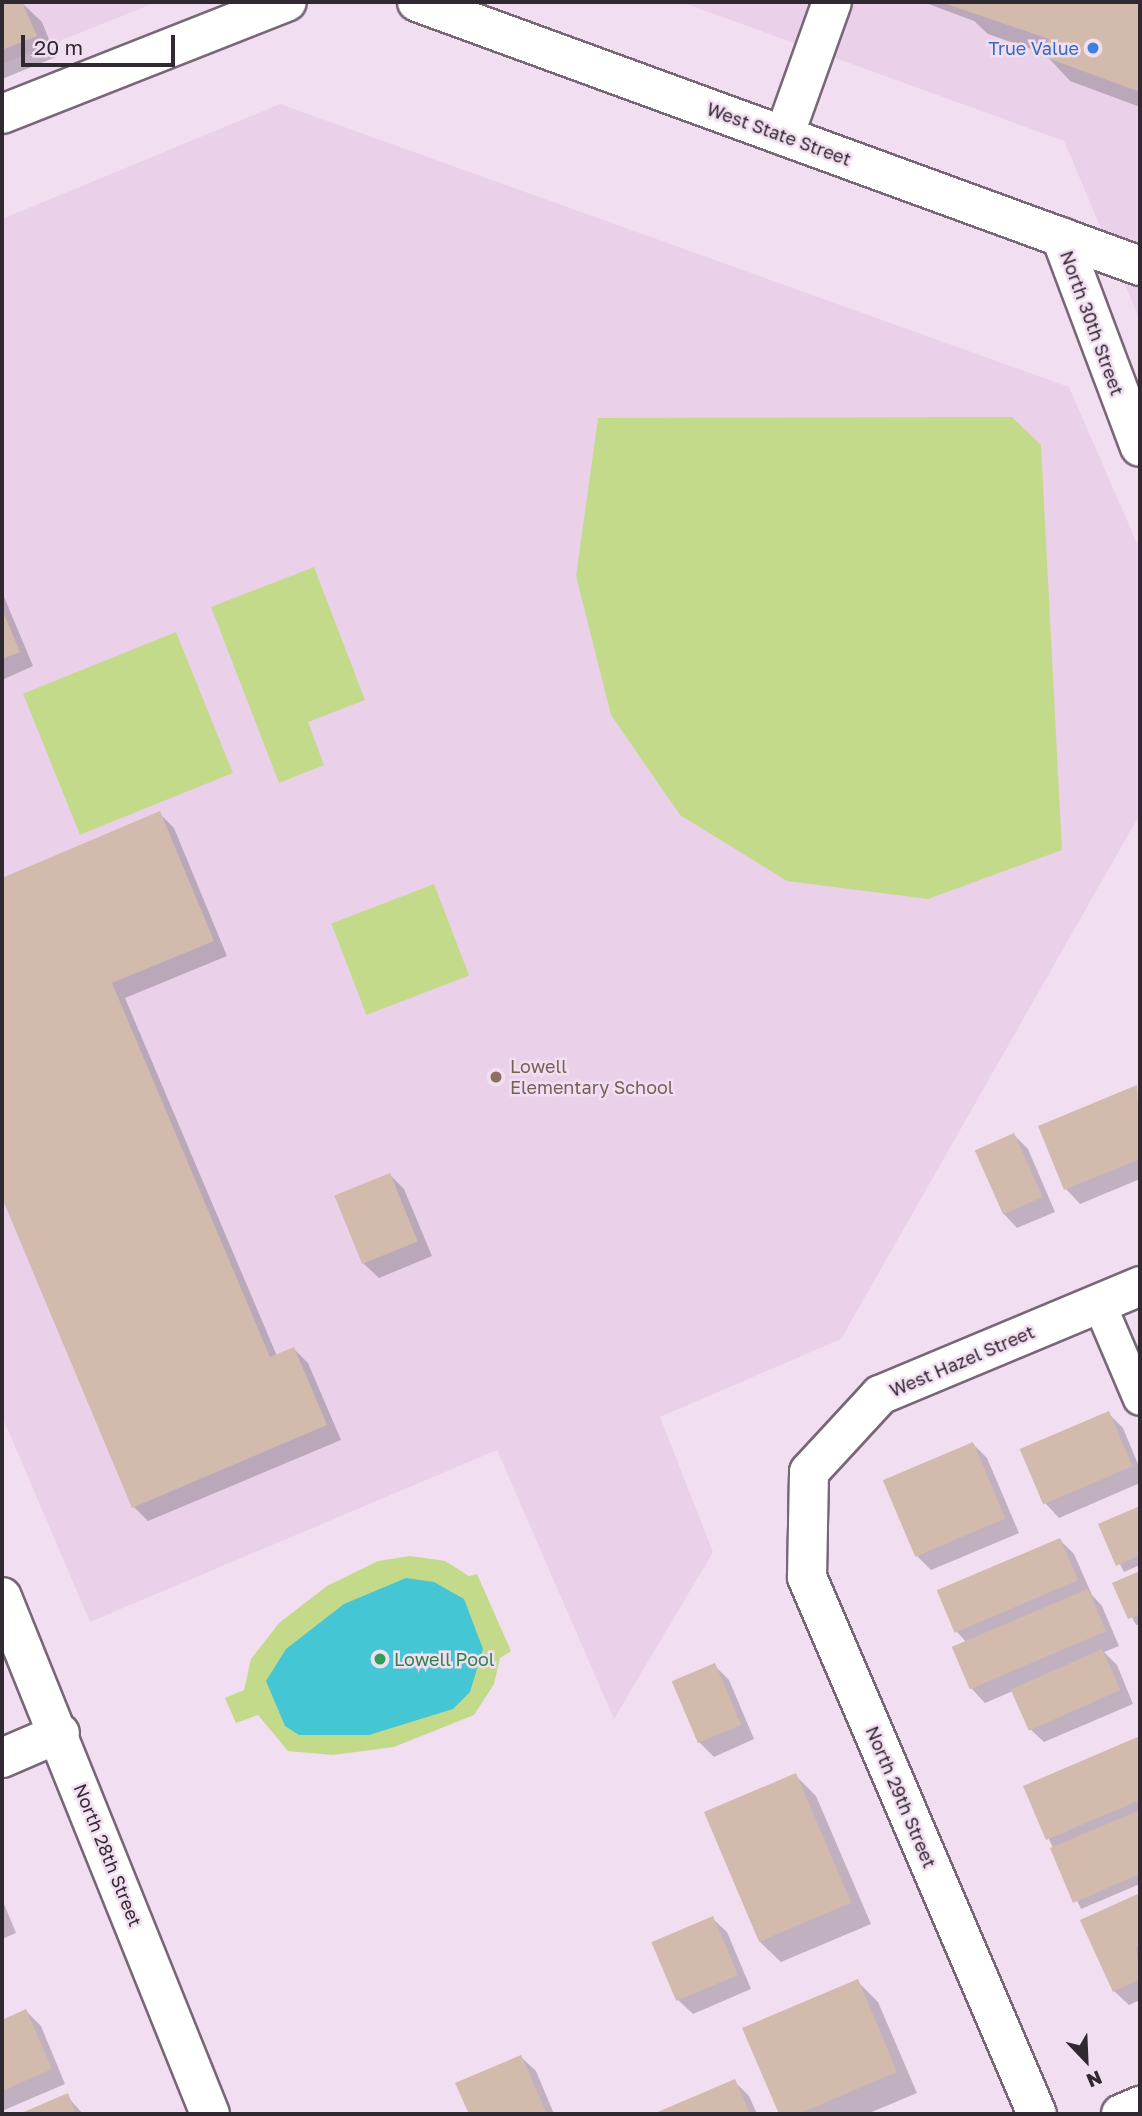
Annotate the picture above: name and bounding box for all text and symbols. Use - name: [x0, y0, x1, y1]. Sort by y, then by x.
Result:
- scale bar: [24, 21, 178, 65]
- text: 20 m: [34, 34, 83, 60]
- place label: True Value: [988, 37, 1079, 59]
- marker: True Value: [1085, 40, 1101, 56]
- street label: West State Street: [704, 98, 854, 170]
- street label: North 30th Street: [1056, 248, 1128, 398]
- place label: Lowell Elementary School: [510, 1056, 674, 1098]
- marker: Lowell Elementary School: [488, 1069, 504, 1085]
- street label: West Hazel Street: [886, 1321, 1038, 1401]
- place label: Lowell Pool: [394, 1648, 495, 1670]
- marker: Lowell Pool: [372, 1651, 388, 1667]
- street label: North 29th Street: [861, 1723, 941, 1871]
- street label: North 28th Street: [69, 1780, 147, 1930]
- north arrow: [1051, 2025, 1121, 2095]
- text: N: [1083, 2066, 1106, 2093]

